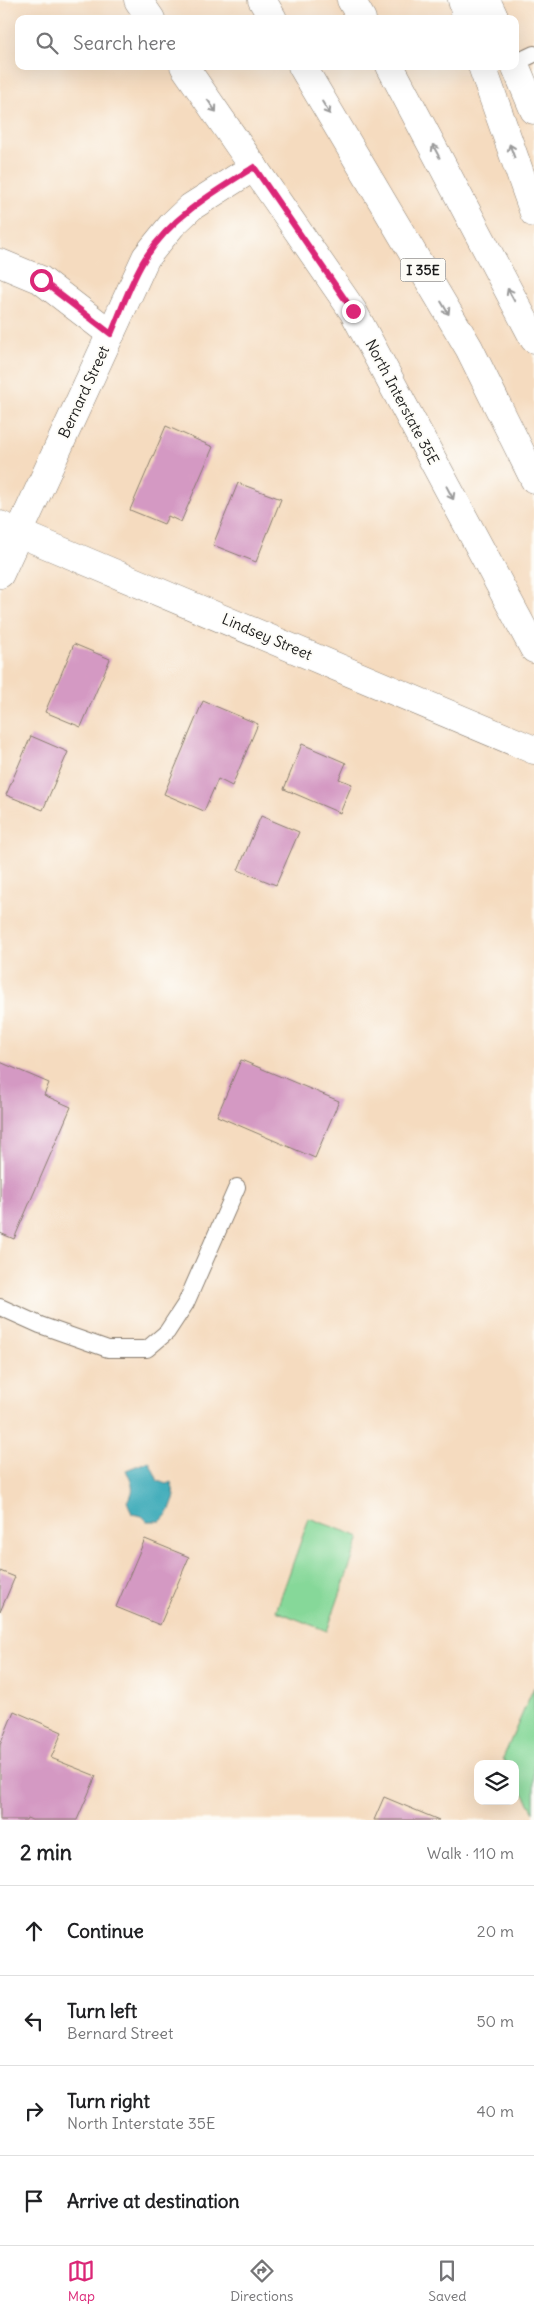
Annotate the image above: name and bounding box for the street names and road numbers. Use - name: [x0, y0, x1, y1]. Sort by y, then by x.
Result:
- road number: I 35E: [400, 258, 446, 282]
- street label: North Interstate 35E: [361, 336, 444, 468]
- street label: Bernard Street: [54, 343, 113, 441]
- street label: Lindsey Street: [219, 609, 315, 664]

